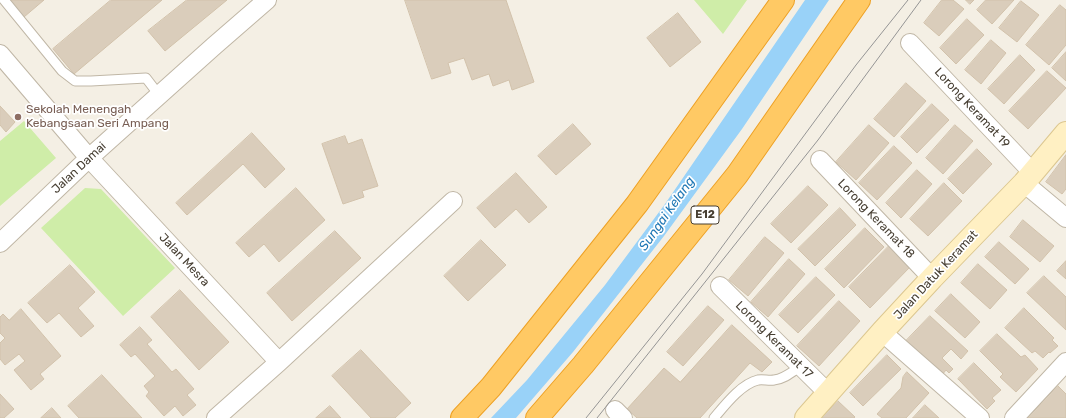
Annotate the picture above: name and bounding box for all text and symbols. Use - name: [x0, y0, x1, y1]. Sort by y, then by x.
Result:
- street label: Lorong Keramat 19: [931, 65, 1013, 151]
- place label: Sekolah Menengah Kebangsaan Seri Ampang: [26, 103, 169, 131]
- marker: Sekolah Menengah Kebangsaan Seri Ampang: [13, 112, 23, 122]
- street label: Jalan Damai: [49, 139, 109, 197]
- water label: Sungai Kelang: [636, 174, 698, 254]
- street label: Lorong Keramat 18: [835, 176, 917, 262]
- road number: E12: [691, 206, 719, 224]
- street label: Jalan Datuk Keramat: [891, 228, 981, 322]
- street label: Jalan Mesra: [156, 230, 212, 290]
- street label: Lorong Keramat 17: [732, 298, 816, 382]

